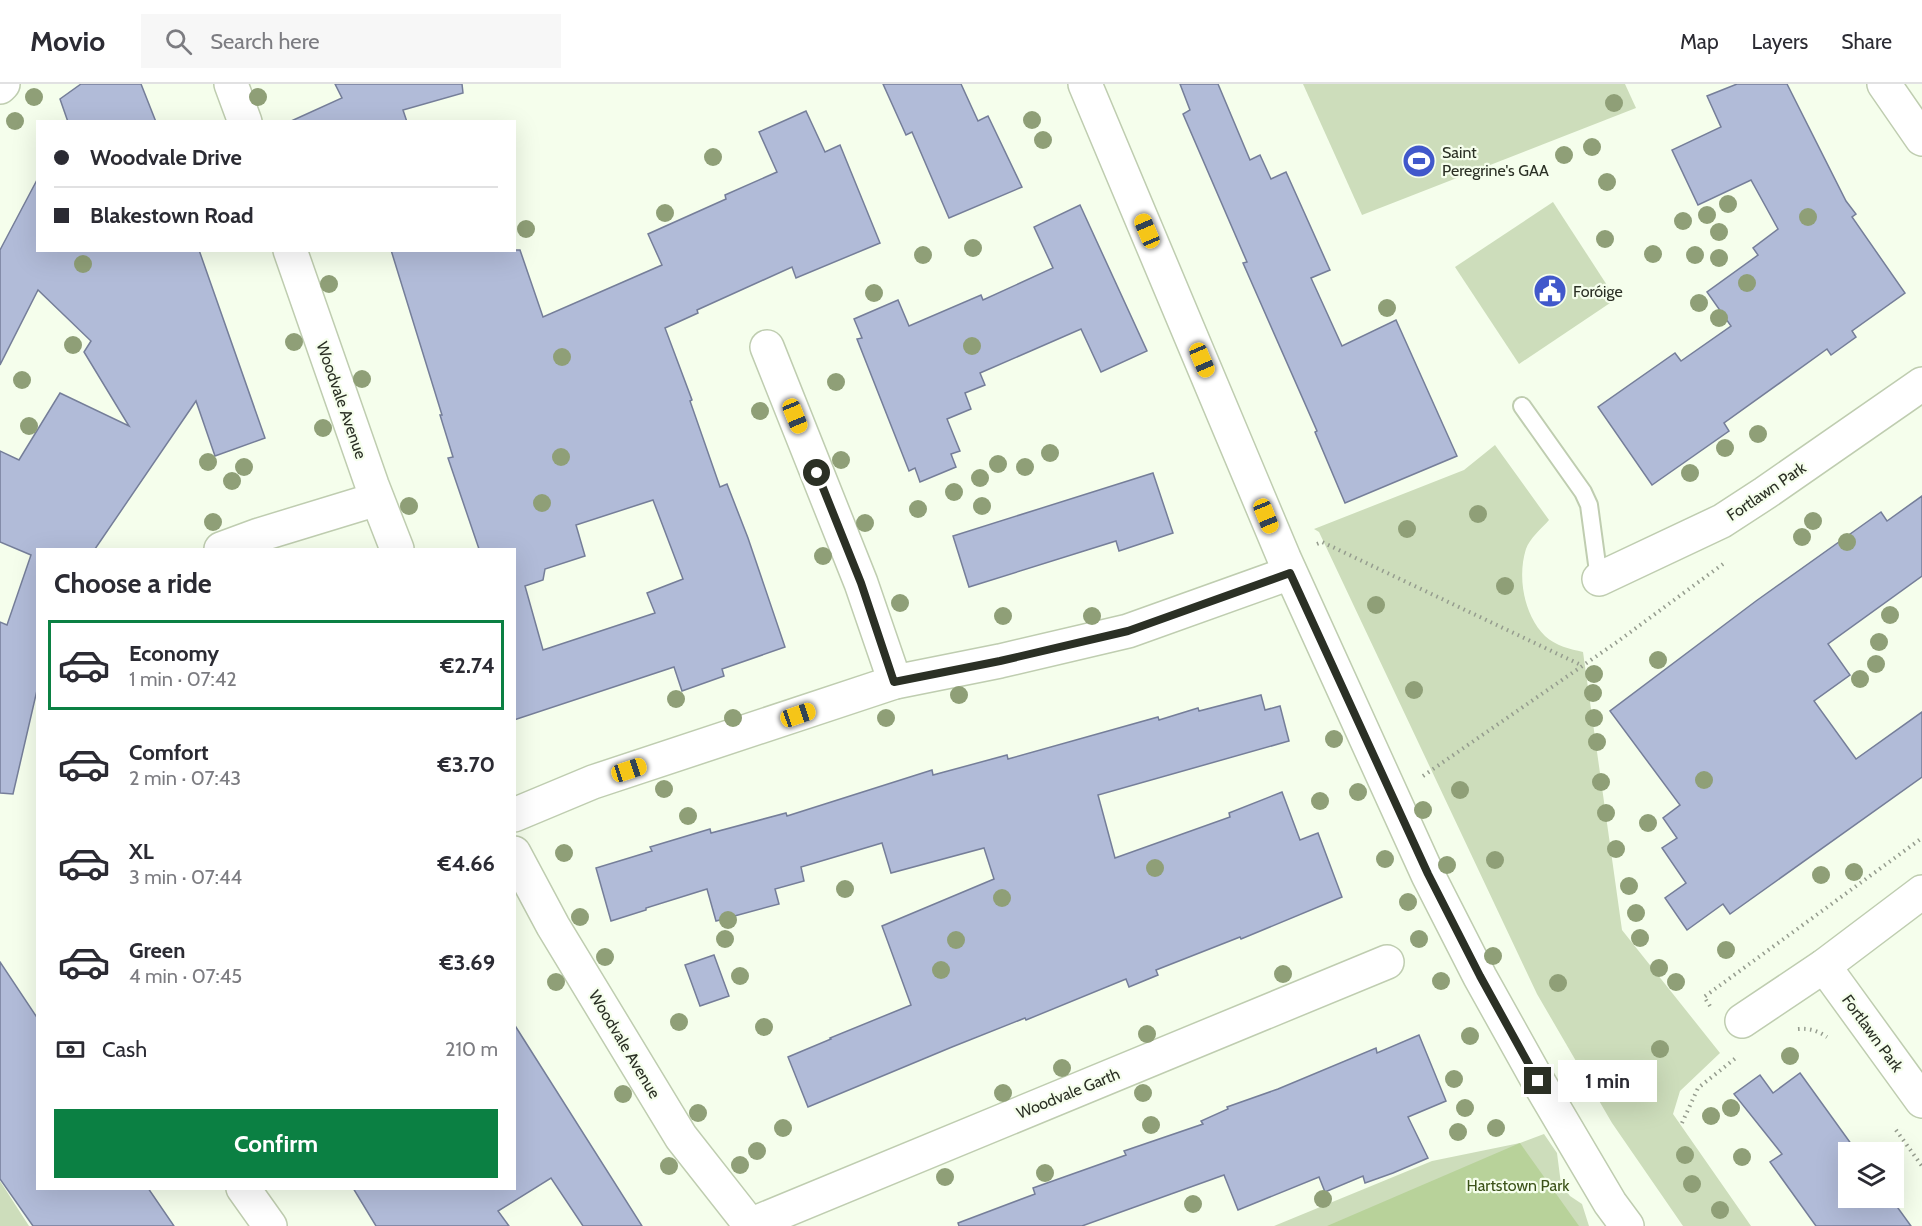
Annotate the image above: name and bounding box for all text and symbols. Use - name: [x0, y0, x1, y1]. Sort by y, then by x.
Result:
- search box: [141, 14, 561, 68]
- text: Movio: [30, 24, 105, 58]
- icon: search: [162, 25, 195, 58]
- text: Search here: [210, 28, 320, 55]
- text: Map: [1680, 29, 1719, 54]
- text: Layers: [1752, 29, 1808, 54]
- text: Share: [1841, 29, 1892, 54]
- sports icon: Saint Peregrine's GAA: [1401, 143, 1437, 179]
- place label: Saint Peregrine's GAA: [1442, 143, 1549, 180]
- text: Woodvale Drive: [90, 144, 242, 171]
- text: Blakestown Road: [90, 202, 254, 229]
- car: [1132, 211, 1162, 251]
- public building icon: Foróige: [1532, 273, 1568, 309]
- place label: Foróige: [1573, 282, 1623, 301]
- street label: Woodvale Avenue: [313, 339, 370, 461]
- car: [1187, 340, 1217, 380]
- car: [780, 396, 810, 436]
- street label: Fortlawn Park: [1723, 458, 1810, 525]
- route start: [803, 459, 830, 486]
- car: [1251, 496, 1281, 536]
- text: Choose a ride: [54, 567, 212, 600]
- icon: car: [57, 638, 111, 692]
- text: Economy: [129, 640, 219, 667]
- text: €2.74: [440, 652, 495, 679]
- text: 1 min · 07:42: [129, 667, 237, 691]
- car: [778, 701, 818, 729]
- icon: car: [57, 737, 111, 791]
- text: Comfort: [129, 739, 208, 766]
- text: €3.70: [438, 751, 495, 778]
- car: [609, 756, 649, 784]
- text: 2 min · 07:43: [129, 766, 241, 790]
- icon: car: [57, 836, 111, 890]
- text: XL: [129, 838, 154, 865]
- text: €4.66: [438, 850, 495, 877]
- text: 3 min · 07:44: [129, 865, 242, 889]
- icon: car: [57, 935, 111, 989]
- text: Green: [129, 937, 185, 964]
- text: €3.69: [439, 949, 495, 976]
- text: 4 min · 07:45: [129, 964, 242, 988]
- street label: Woodvale Avenue: [585, 987, 664, 1102]
- street label: Fortlawn Park: [1838, 991, 1908, 1076]
- icon: cash: [54, 1033, 87, 1066]
- text: Cash: [102, 1036, 147, 1063]
- text: 210 m: [445, 1037, 498, 1061]
- callout: 1 min: [1559, 1060, 1658, 1102]
- street label: Woodvale Garth: [1014, 1064, 1123, 1123]
- route end: [1524, 1067, 1551, 1094]
- text: 1 min: [1585, 1069, 1630, 1093]
- button: Confirm: [54, 1109, 498, 1178]
- map controls: [1838, 1142, 1904, 1208]
- button: layers: [1838, 1142, 1904, 1208]
- park label: Hartstown Park: [1467, 1176, 1570, 1195]

